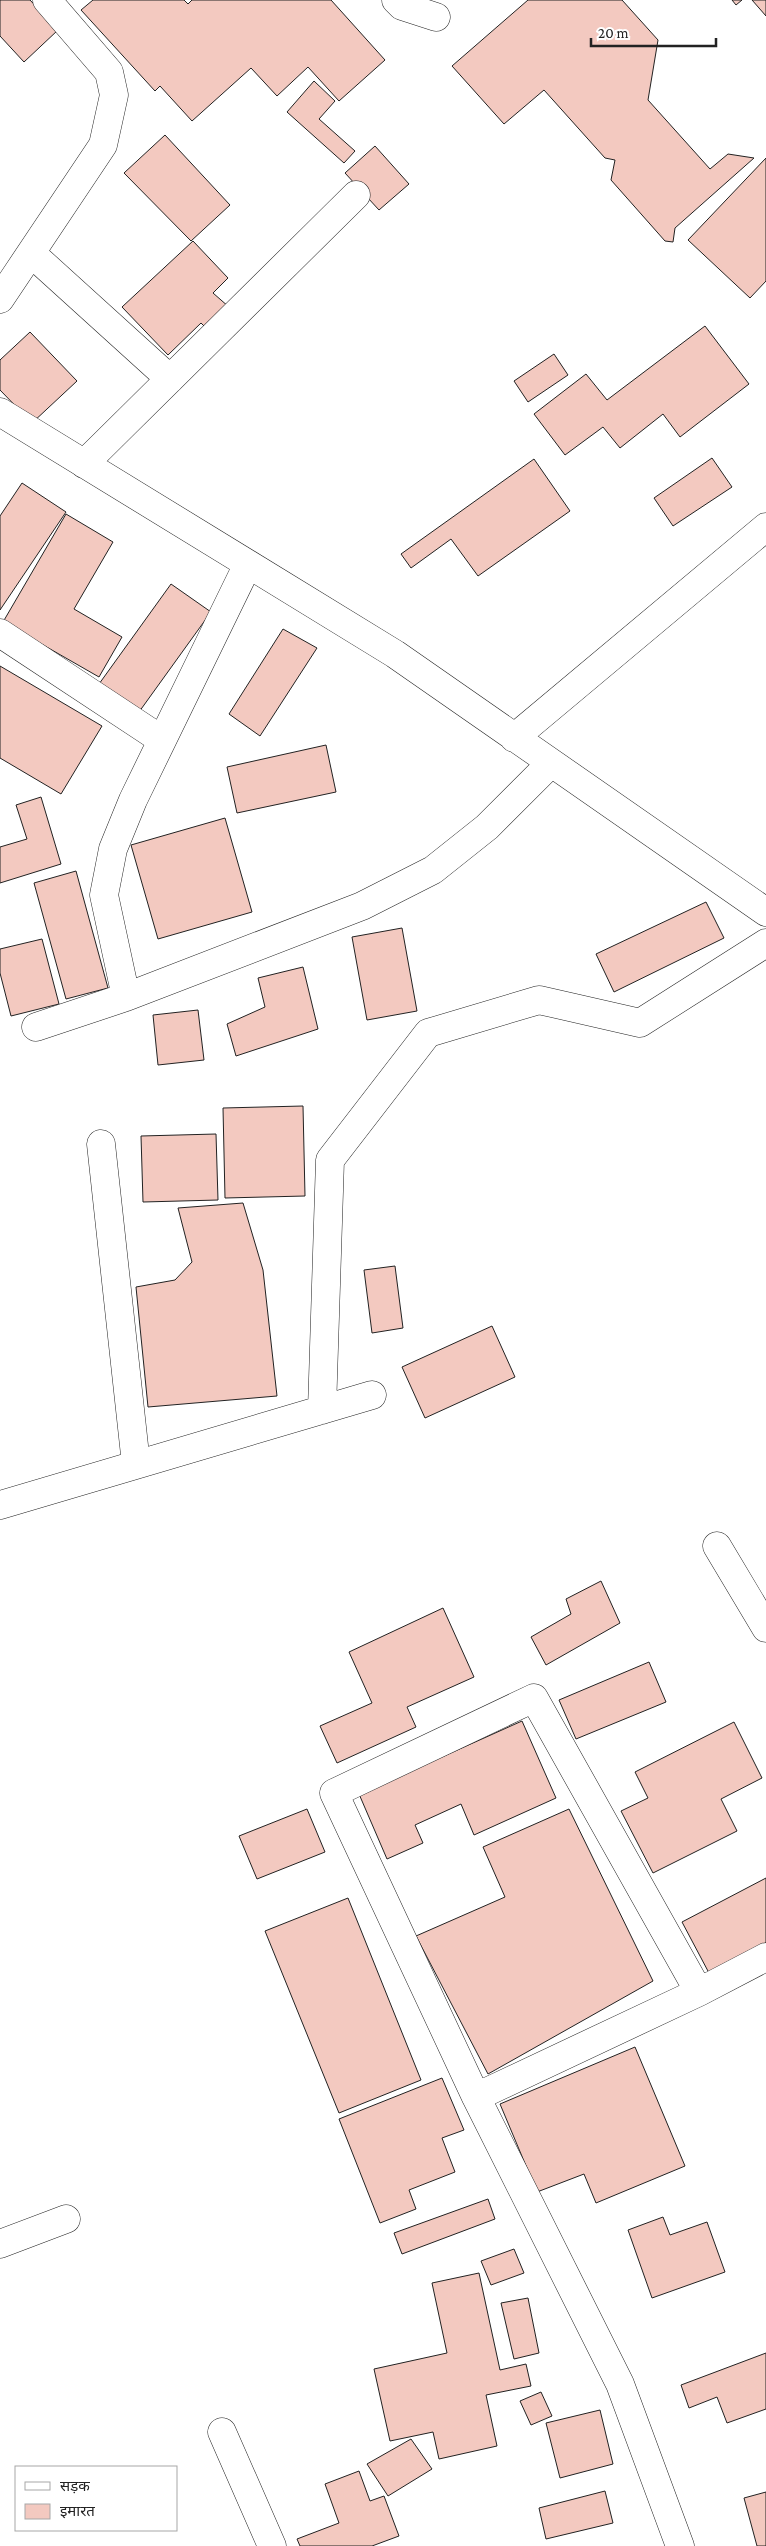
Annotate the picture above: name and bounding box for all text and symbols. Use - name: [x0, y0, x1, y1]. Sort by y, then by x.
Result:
- scale bar: [591, 15, 716, 47]
- text: 20 m: [598, 25, 629, 41]
- legend: [15, 2466, 178, 2531]
- text: सड़क: [60, 2478, 90, 2494]
- text: इमारत: [60, 2503, 95, 2519]

